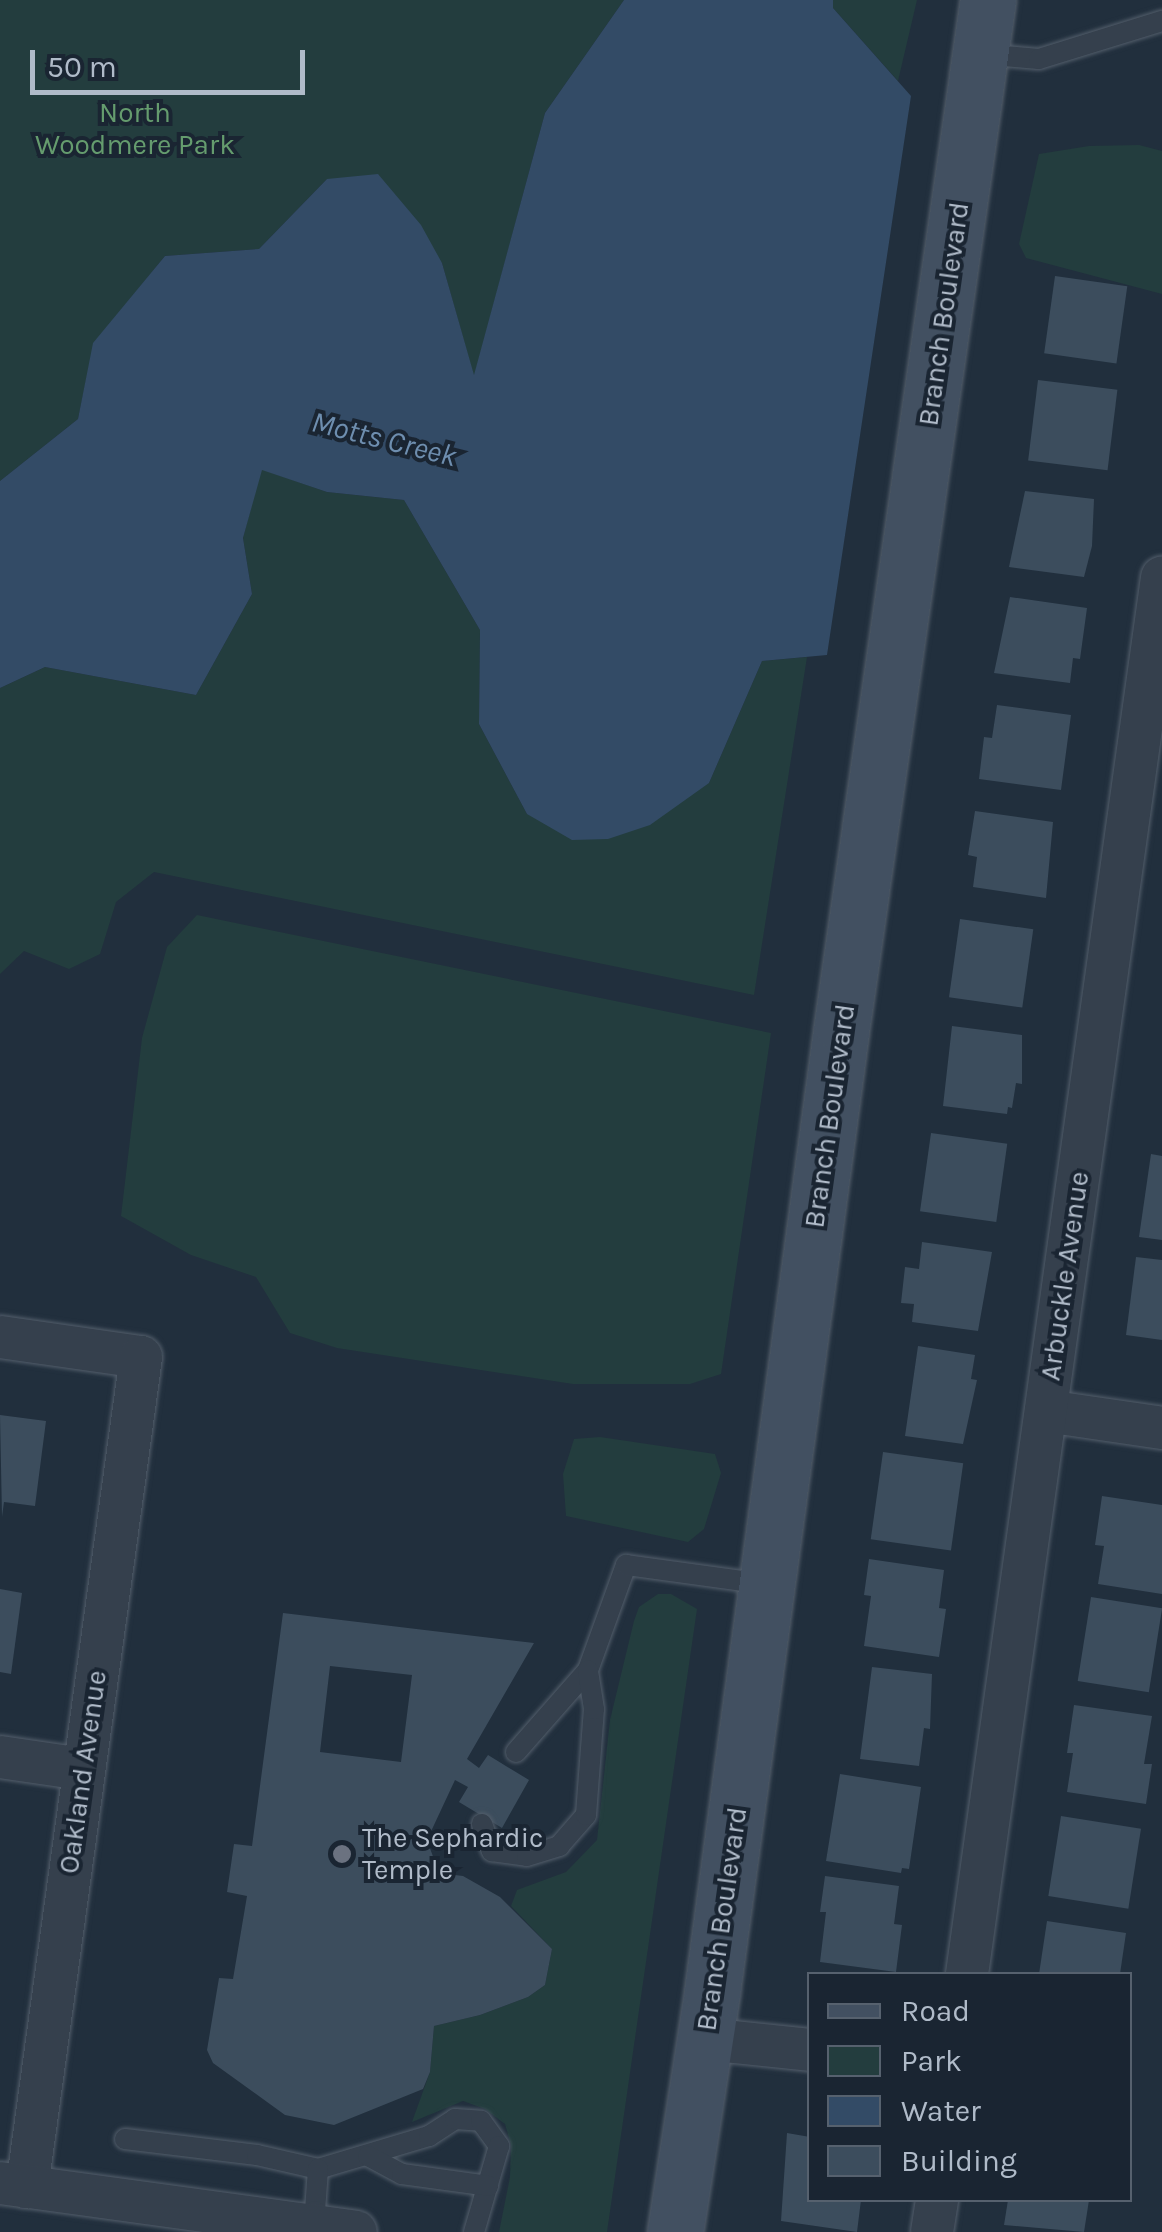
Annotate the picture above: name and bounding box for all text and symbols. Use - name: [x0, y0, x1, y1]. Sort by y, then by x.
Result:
- scale bar: [35, 30, 310, 92]
- text: 50 m: [47, 49, 117, 85]
- park label: North Woodmere Park: [35, 96, 235, 162]
- street label: Branch Boulevard: [912, 200, 976, 428]
- water label: Motts Creek: [308, 404, 460, 474]
- street label: Branch Boulevard: [798, 1002, 862, 1230]
- street label: Arbuckle Avenue: [1034, 1169, 1096, 1383]
- street label: Oakland Avenue: [52, 1668, 114, 1876]
- street label: Branch Boulevard: [690, 1805, 754, 2033]
- place label: The Sephardic Temple: [362, 1821, 543, 1887]
- marker: The Sephardic Temple: [331, 1843, 353, 1865]
- legend: [807, 1972, 1132, 2202]
- text: Road: [901, 1993, 970, 2029]
- text: Park: [901, 2043, 962, 2079]
- text: Water: [901, 2093, 981, 2129]
- text: Building: [901, 2143, 1017, 2179]

